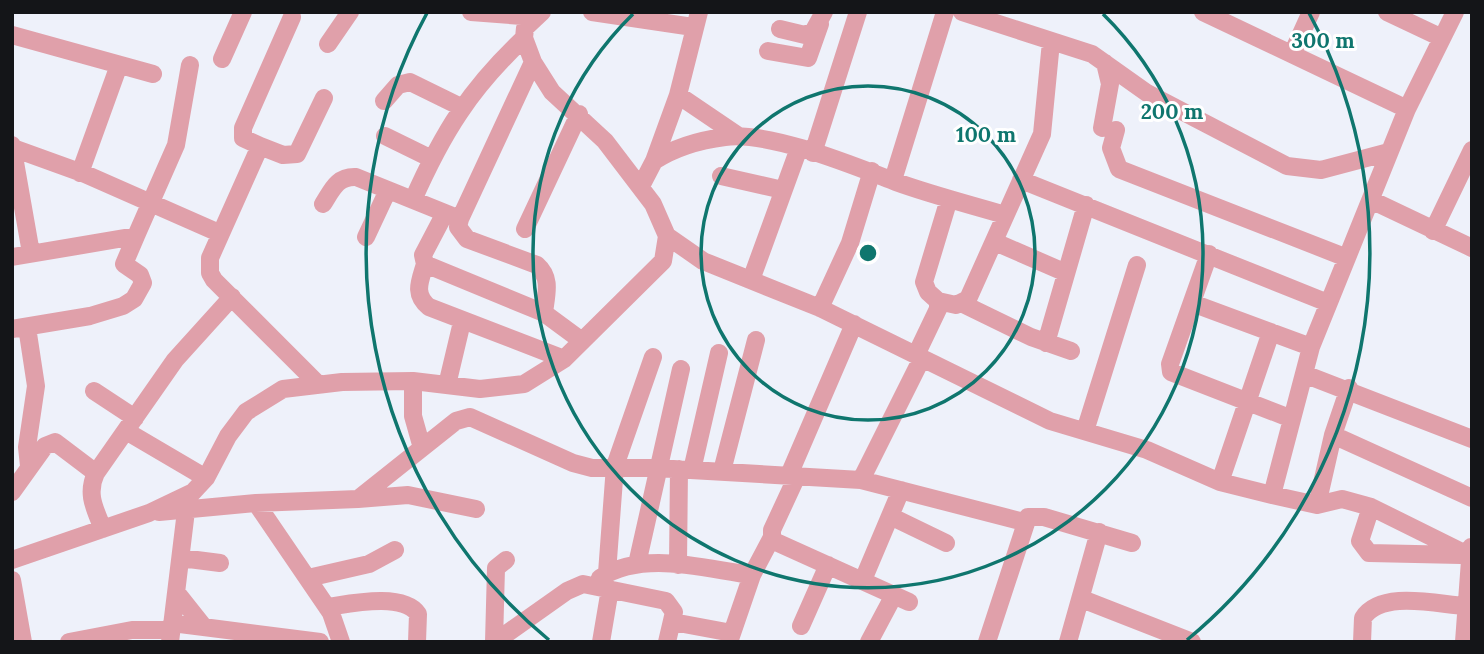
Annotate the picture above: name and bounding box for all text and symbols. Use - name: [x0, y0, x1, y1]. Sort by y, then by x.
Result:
- text: 300 m: [1291, 27, 1355, 54]
- text: 200 m: [1141, 98, 1203, 125]
- text: 100 m: [956, 121, 1016, 148]
- centre of rings: [856, 241, 880, 265]

